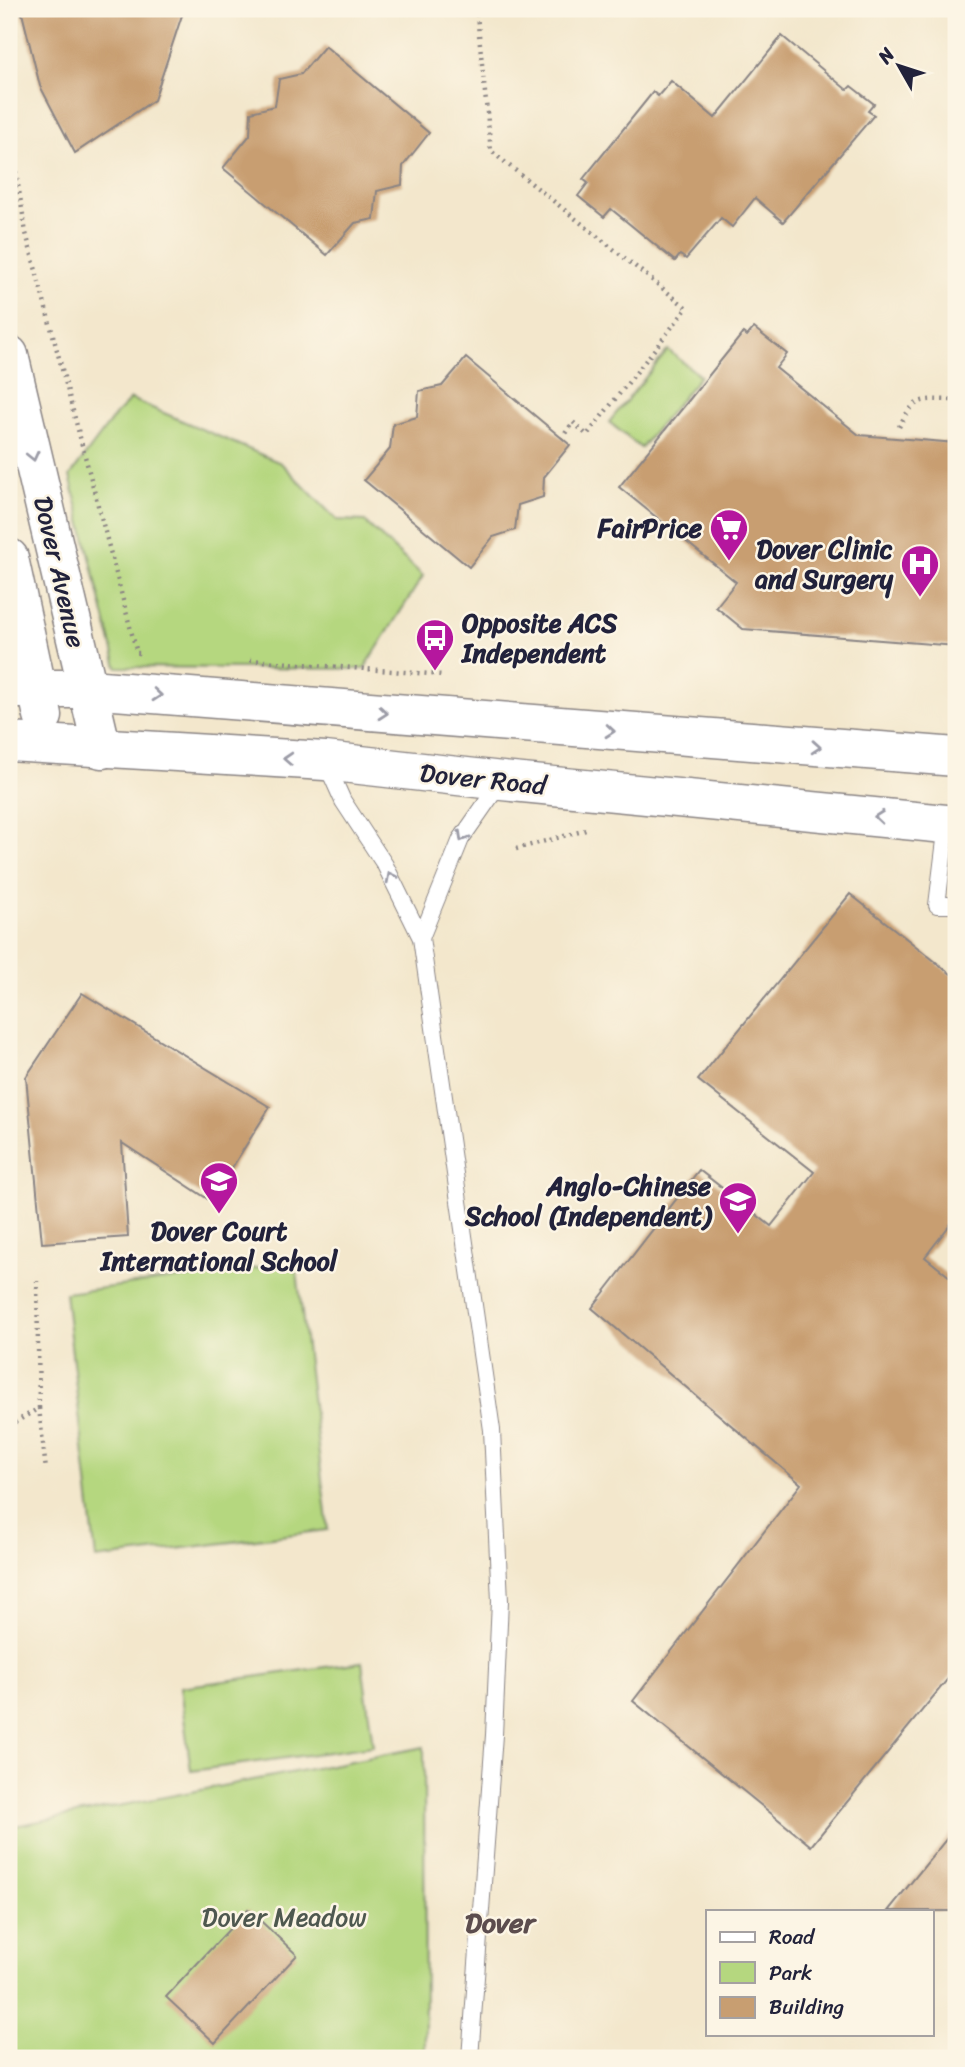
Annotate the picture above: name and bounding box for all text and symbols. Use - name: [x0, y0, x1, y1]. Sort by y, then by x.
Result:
- north arrow: [864, 32, 934, 102]
- text: N: [869, 39, 904, 72]
- one-way arrow: [25, 450, 39, 462]
- street label: Dover Avenue: [20, 491, 100, 653]
- place label: FairPrice: [597, 505, 703, 551]
- supermarket icon: FairPrice: [708, 507, 750, 562]
- place label: Dover Clinic and Surgery: [754, 526, 894, 602]
- hospital icon: Dover Clinic and Surgery: [899, 543, 941, 598]
- place label: Opposite ACS Independent: [460, 600, 618, 676]
- bus stop icon: Opposite ACS Independent: [414, 617, 456, 672]
- one-way arrow: [151, 687, 162, 702]
- one-way arrow: [378, 705, 389, 720]
- one-way arrow: [605, 723, 616, 738]
- one-way arrow: [811, 739, 822, 754]
- street label: Dover Road: [417, 749, 551, 809]
- one-way arrow: [282, 751, 293, 766]
- one-way arrow: [873, 810, 884, 825]
- one-way arrow: [458, 830, 471, 843]
- one-way arrow: [385, 872, 399, 884]
- school or university icon: Dover Court International School: [198, 1160, 240, 1215]
- place label: Anglo-Chinese School (Independent): [464, 1163, 713, 1239]
- school or university icon: Anglo-Chinese School (Independent): [717, 1180, 759, 1235]
- place label: Dover Court International School: [99, 1208, 339, 1284]
- park label: Dover Meadow: [202, 1894, 367, 1940]
- district label: Dover: [465, 1898, 537, 1947]
- legend: [706, 1910, 934, 2036]
- text: Road: [769, 1918, 816, 1956]
- text: Park: [769, 1954, 812, 1992]
- text: Building: [769, 1988, 845, 2026]

